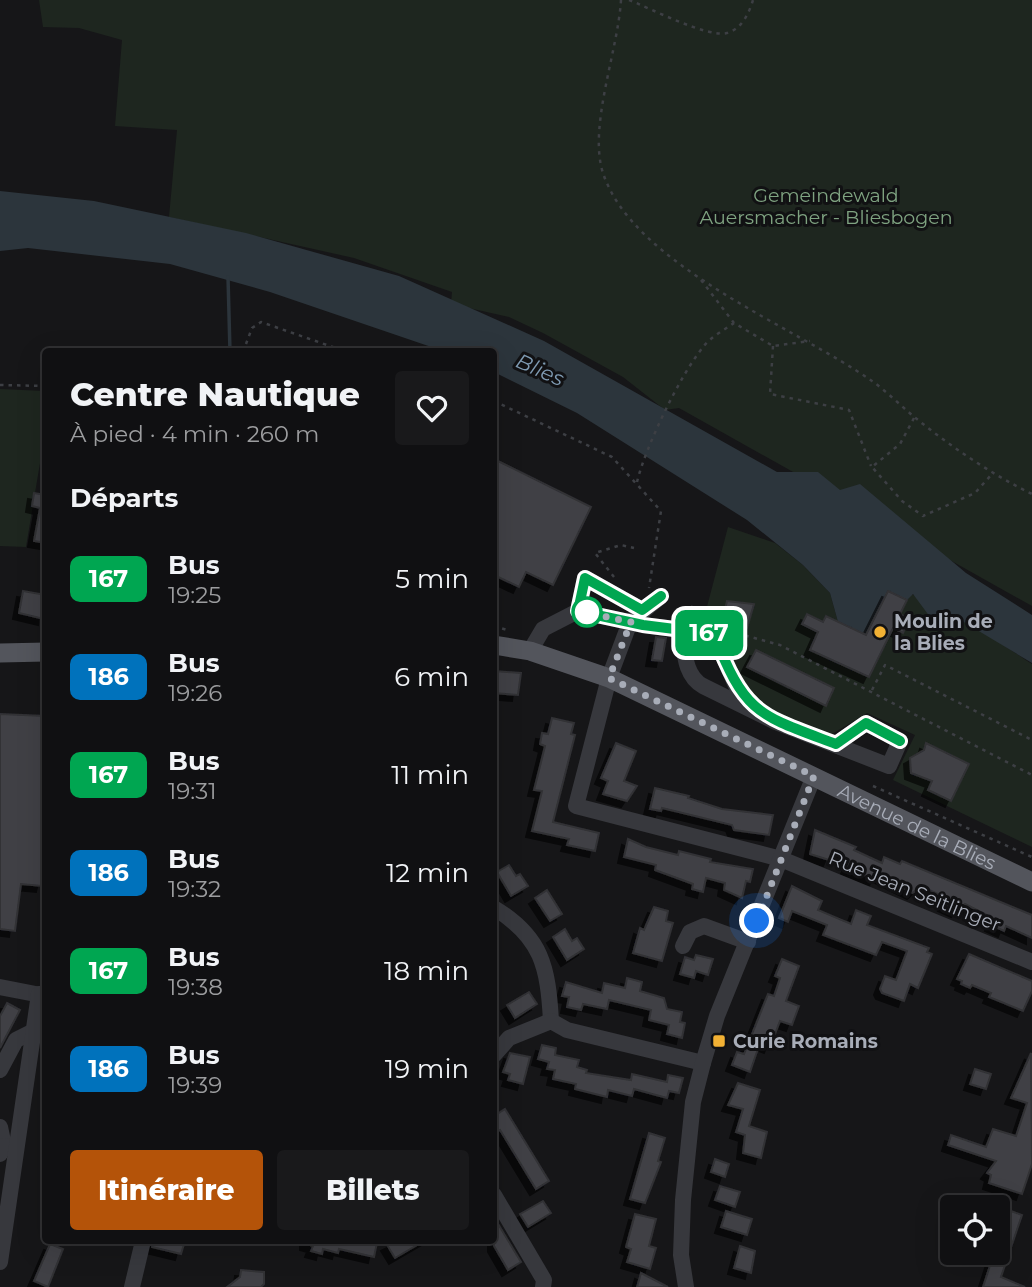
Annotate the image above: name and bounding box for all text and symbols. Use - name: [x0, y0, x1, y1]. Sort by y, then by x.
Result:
- park label: Gemeindewald Auersmacher - Bliesbogen: [699, 184, 953, 229]
- water label: Blies: [512, 348, 568, 391]
- button: heart: [395, 371, 469, 445]
- text: Centre Nautique: [70, 374, 360, 414]
- text: À pied · 4 min · 260 m: [70, 420, 320, 448]
- text: Départs: [70, 482, 178, 514]
- text: Bus: [168, 549, 220, 581]
- text: 5 min: [395, 563, 469, 595]
- text: 167: [89, 564, 128, 593]
- text: 19:25: [168, 581, 221, 609]
- unlabelled marker: [572, 597, 602, 627]
- line badge: 167: [669, 610, 749, 656]
- place label: Moulin de la Blies: [894, 610, 993, 655]
- text: 167: [689, 618, 729, 647]
- marker: Moulin de la Blies: [872, 624, 888, 640]
- text: Bus: [168, 647, 220, 679]
- text: 6 min: [394, 661, 469, 693]
- text: 186: [88, 662, 129, 691]
- text: 19:26: [168, 679, 222, 707]
- text: Bus: [168, 745, 220, 777]
- text: 11 min: [391, 759, 469, 791]
- text: 167: [89, 760, 128, 789]
- text: 19:31: [168, 777, 216, 805]
- street label: Avenue de la Blies: [834, 779, 1000, 875]
- text: Bus: [168, 843, 220, 875]
- street label: Rue Jean Seitlinger: [825, 846, 1004, 937]
- text: 12 min: [386, 857, 469, 889]
- text: 186: [88, 858, 129, 887]
- text: 19:32: [168, 875, 221, 903]
- your location: [739, 903, 774, 938]
- text: Bus: [168, 941, 220, 973]
- text: 18 min: [384, 955, 469, 987]
- text: 167: [89, 956, 128, 985]
- text: 19:38: [168, 973, 223, 1001]
- place label: Curie Romains: [733, 1030, 878, 1053]
- marker: Curie Romains: [711, 1033, 727, 1049]
- text: Bus: [168, 1039, 220, 1071]
- text: 19 min: [385, 1053, 469, 1085]
- text: 186: [88, 1054, 129, 1083]
- text: 19:39: [168, 1071, 222, 1099]
- button: Itinéraire: [70, 1150, 263, 1230]
- button: Billets: [277, 1150, 469, 1230]
- map controls: [940, 1195, 1010, 1265]
- button: locate: [940, 1195, 1010, 1265]

